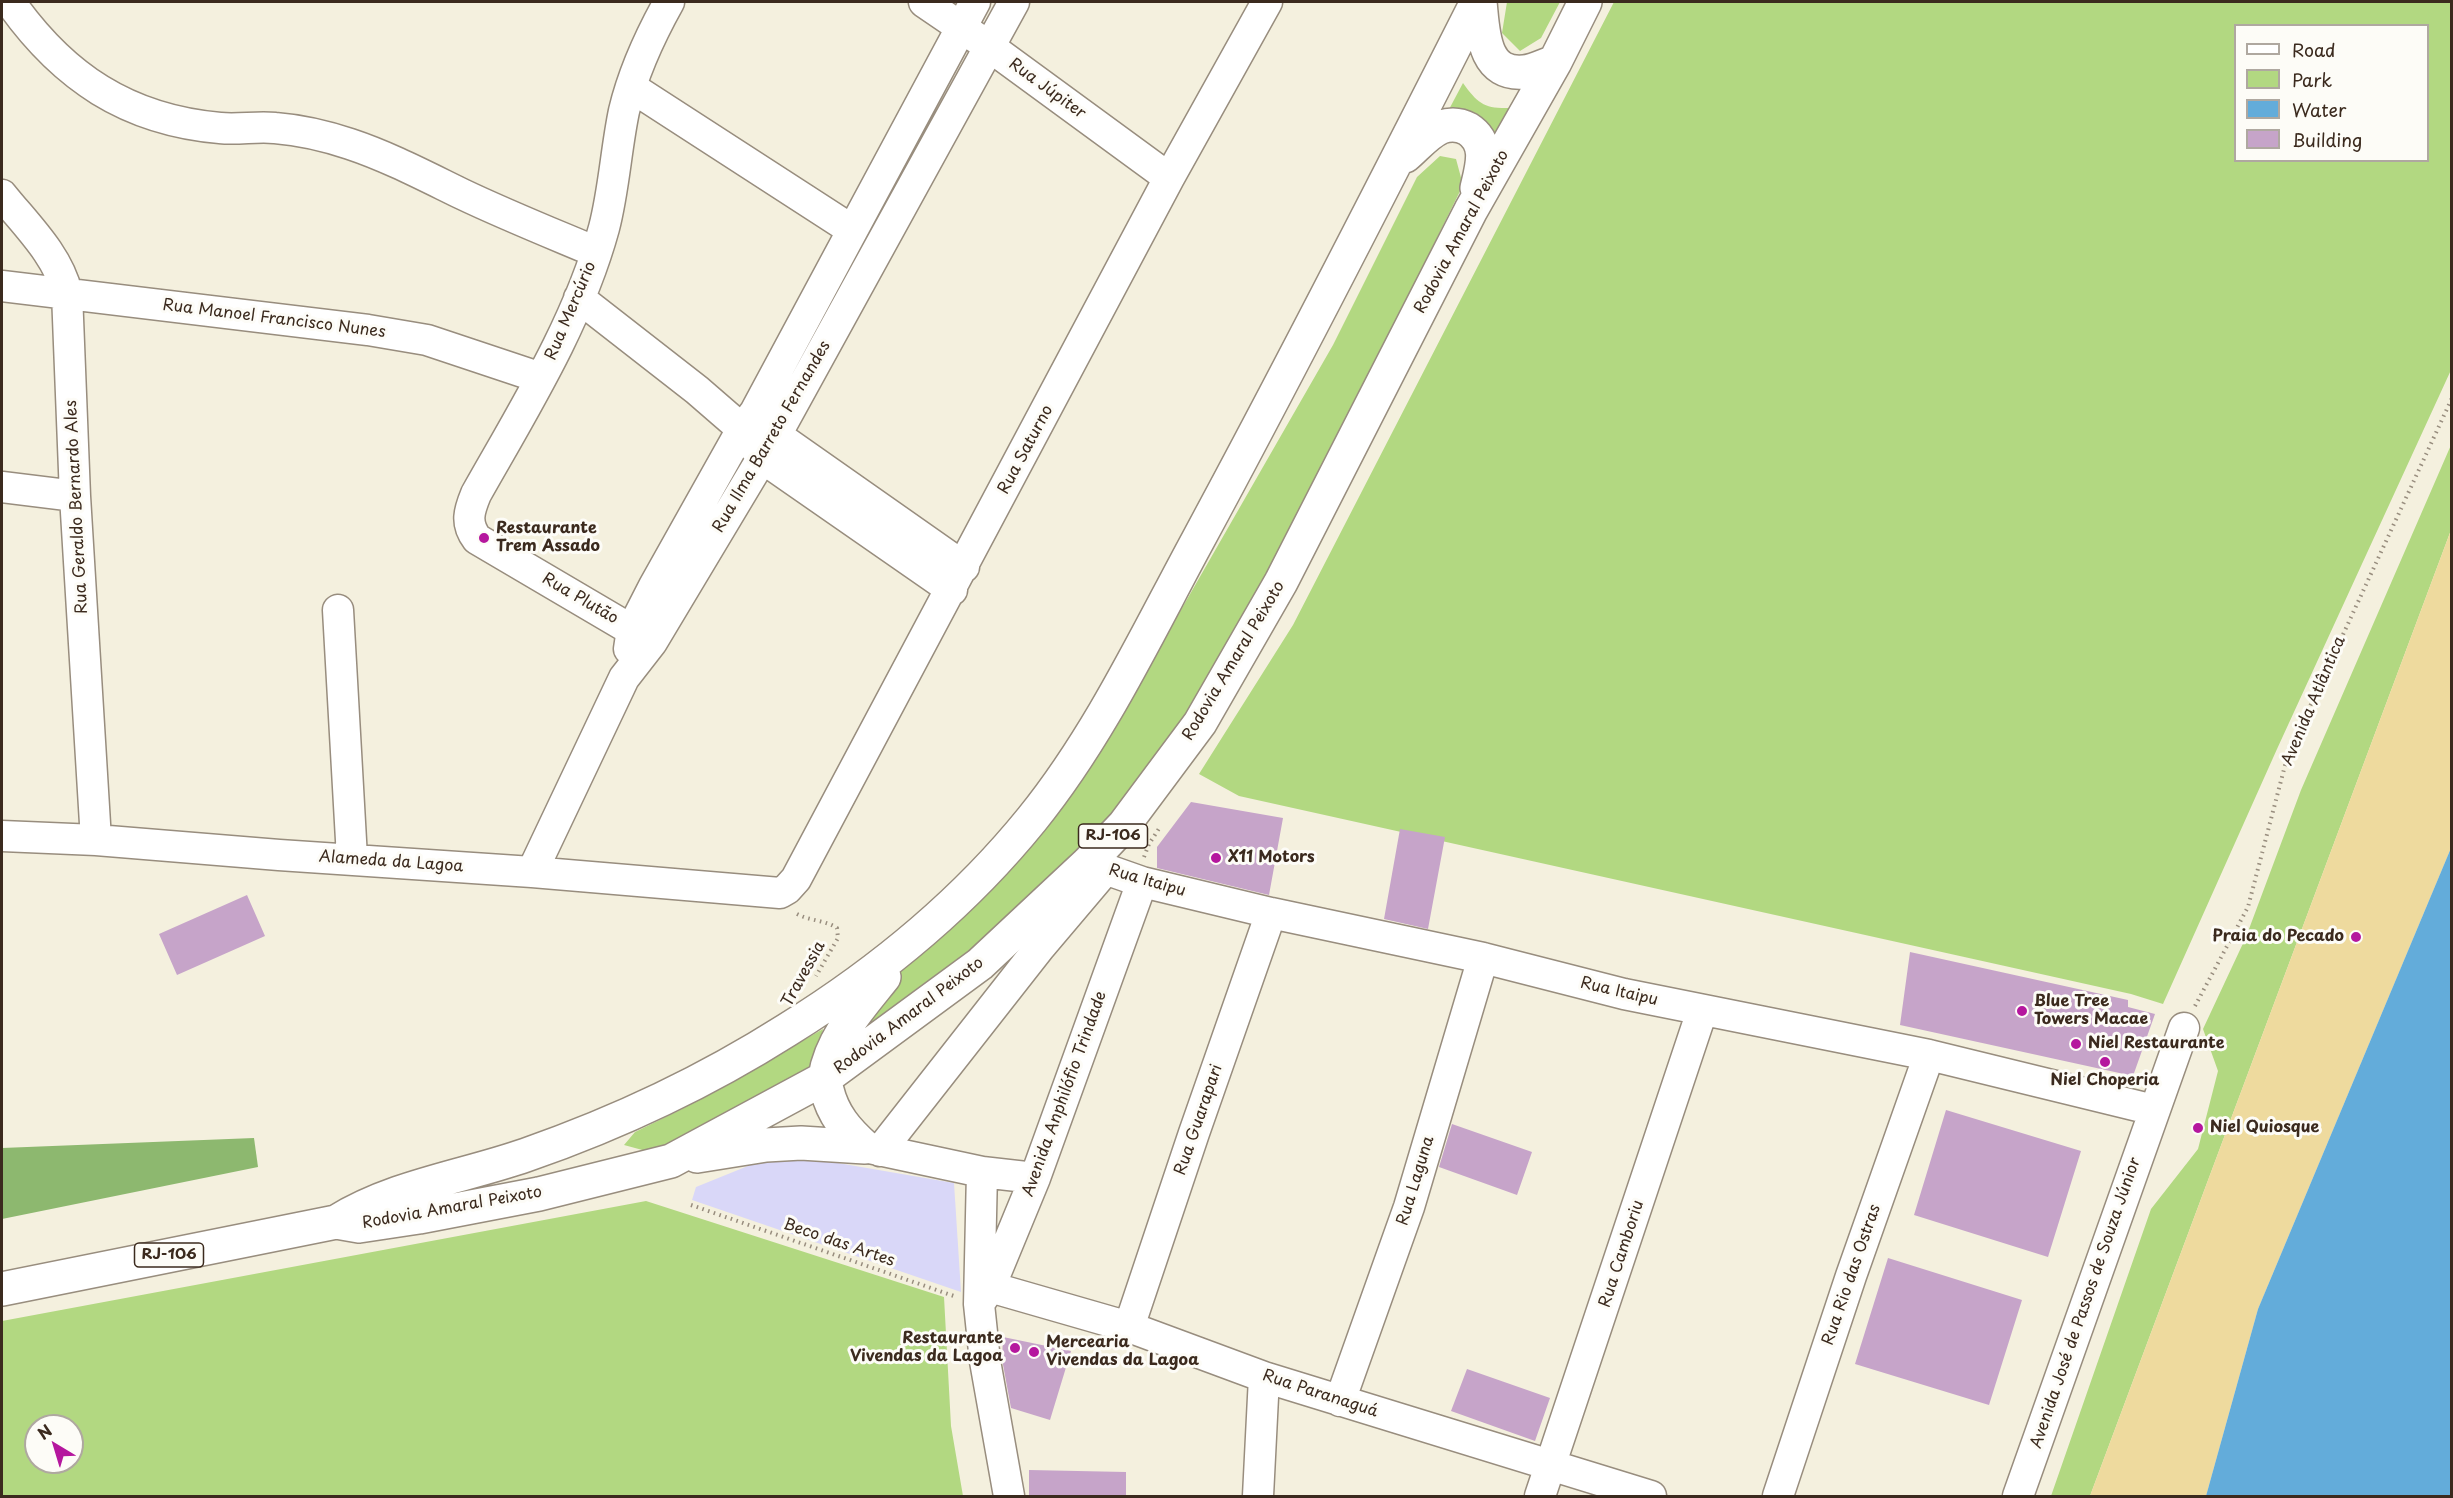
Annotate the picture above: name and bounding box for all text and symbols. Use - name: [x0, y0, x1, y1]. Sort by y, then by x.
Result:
- legend: [2234, 24, 2429, 162]
- text: Road: [2292, 36, 2336, 63]
- street label: Rua Júpiter: [1005, 55, 1089, 123]
- text: Park: [2292, 66, 2332, 93]
- text: Water: [2292, 96, 2346, 123]
- text: Building: [2292, 126, 2362, 153]
- street label: Rodovia Amaral Peixoto: [1411, 147, 1513, 317]
- street label: Rua Mercúrio: [542, 259, 600, 363]
- street label: Rua Manoel Francisco Nunes: [161, 296, 387, 342]
- street label: Rua Ilma Barreto Fernandes: [709, 338, 835, 536]
- street label: Rua Geraldo Bernardo Ales: [62, 400, 92, 614]
- street label: Rua Saturno: [995, 402, 1057, 498]
- place label: Restaurante Trem Assado: [496, 519, 600, 557]
- marker: Restaurante Trem Assado: [477, 531, 491, 545]
- street label: Rua Plutão: [538, 569, 622, 629]
- street label: Rodovia Amaral Peixoto: [1179, 578, 1289, 744]
- street label: Avenida Atlântica: [2278, 633, 2350, 769]
- road number: RJ-106: [1078, 824, 1148, 848]
- street label: Alameda da Lagoa: [318, 847, 464, 877]
- place label: X11 Motors: [1228, 848, 1315, 868]
- marker: X11 Motors: [1209, 851, 1223, 865]
- street label: Rua Itaipu: [1106, 861, 1188, 901]
- place label: Praia do Pecado: [2212, 927, 2344, 947]
- marker: Praia do Pecado: [2349, 930, 2363, 944]
- street label: Travessia: [778, 938, 830, 1010]
- street label: Rodovia Amaral Peixoto: [830, 953, 988, 1079]
- street label: Rua Itaipu: [1578, 974, 1660, 1010]
- street label: Avenida Anphilófio Trindade: [1019, 989, 1111, 1199]
- place label: Blue Tree Towers Macae: [2034, 992, 2148, 1030]
- marker: Blue Tree Towers Macae: [2015, 1004, 2029, 1018]
- place label: Niel Restaurante: [2088, 1034, 2224, 1054]
- marker: Niel Restaurante: [2069, 1037, 2083, 1051]
- marker: Niel Choperia: [2098, 1055, 2112, 1069]
- street label: Rua Guarapari: [1171, 1062, 1227, 1178]
- place label: Niel Choperia: [2051, 1071, 2159, 1091]
- place label: Niel Quiosque: [2210, 1118, 2319, 1138]
- marker: Niel Quiosque: [2191, 1121, 2205, 1135]
- street label: Rua Laguna: [1393, 1134, 1439, 1228]
- street label: Avenida José de Passos de Souza Júnior: [2027, 1155, 2145, 1451]
- street label: Rodovia Amaral Peixoto: [361, 1183, 543, 1233]
- street label: Rua Camboriu: [1596, 1198, 1648, 1310]
- street label: Rua Rio das Ostras: [1819, 1202, 1885, 1348]
- street label: Beco das Artes: [781, 1215, 897, 1271]
- road number: RJ-106: [134, 1243, 204, 1267]
- place label: Restaurante Vivendas da Lagoa: [850, 1329, 1003, 1367]
- place label: Mercearia Vivendas da Lagoa: [1046, 1333, 1199, 1371]
- marker: Restaurante Vivendas da Lagoa: [1008, 1341, 1022, 1355]
- marker: Mercearia Vivendas da Lagoa: [1027, 1345, 1041, 1359]
- street label: Rua Paranaguá: [1260, 1366, 1380, 1422]
- north arrow: [24, 1414, 84, 1474]
- text: N: [32, 1418, 57, 1445]

